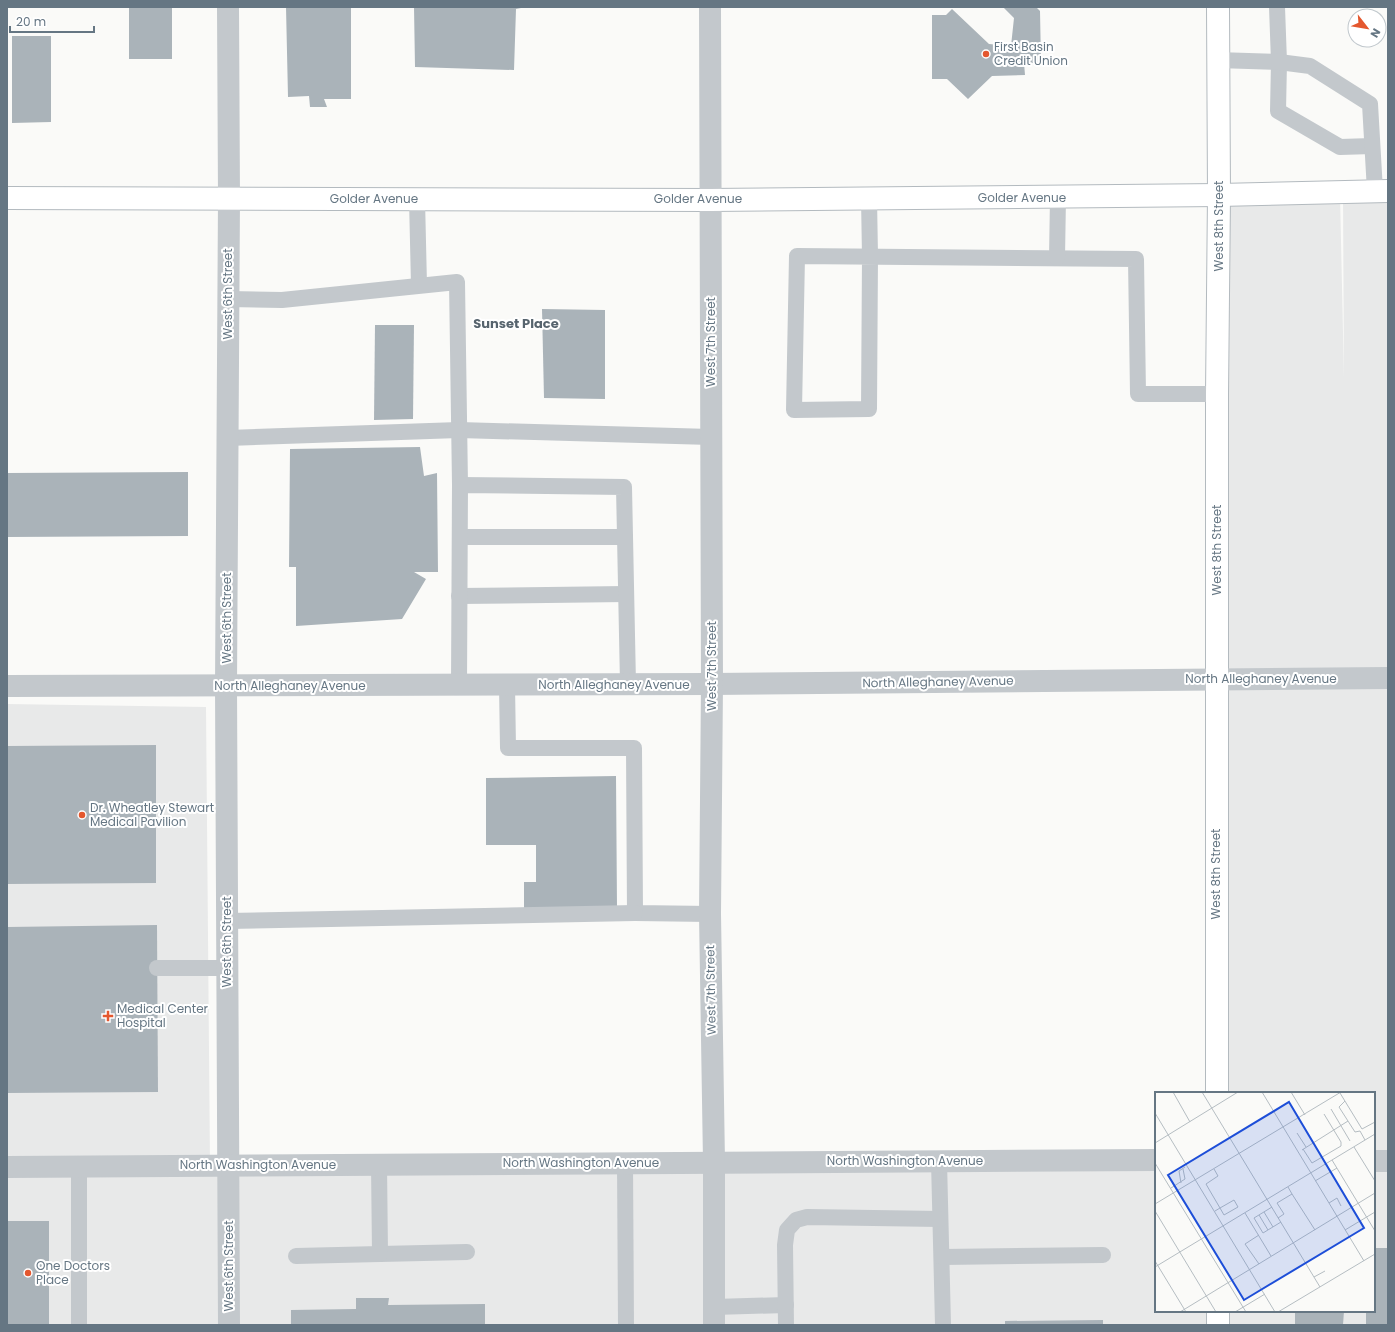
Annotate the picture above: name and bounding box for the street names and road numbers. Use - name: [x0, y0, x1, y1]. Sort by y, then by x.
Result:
- street label: West 8th Street: [1210, 181, 1227, 271]
- street label: Golder Avenue: [978, 189, 1066, 206]
- street label: Golder Avenue: [330, 190, 418, 207]
- street label: Golder Avenue: [654, 190, 742, 207]
- street label: West 6th Street: [219, 249, 236, 340]
- street label: West 7th Street: [702, 297, 719, 387]
- street label: West 8th Street: [1208, 505, 1225, 595]
- street label: West 6th Street: [218, 573, 235, 664]
- street label: West 7th Street: [703, 621, 720, 711]
- street label: North Alleghaney Avenue: [1185, 670, 1337, 687]
- street label: North Alleghaney Avenue: [862, 672, 1014, 691]
- street label: North Alleghaney Avenue: [538, 676, 690, 693]
- street label: North Alleghaney Avenue: [214, 677, 366, 694]
- street label: West 8th Street: [1207, 829, 1224, 919]
- street label: West 6th Street: [218, 897, 235, 988]
- street label: West 7th Street: [701, 945, 720, 1035]
- street label: North Washington Avenue: [827, 1152, 983, 1169]
- street label: North Washington Avenue: [503, 1154, 659, 1171]
- street label: North Washington Avenue: [180, 1156, 336, 1173]
- street label: West 6th Street: [220, 1221, 237, 1312]

